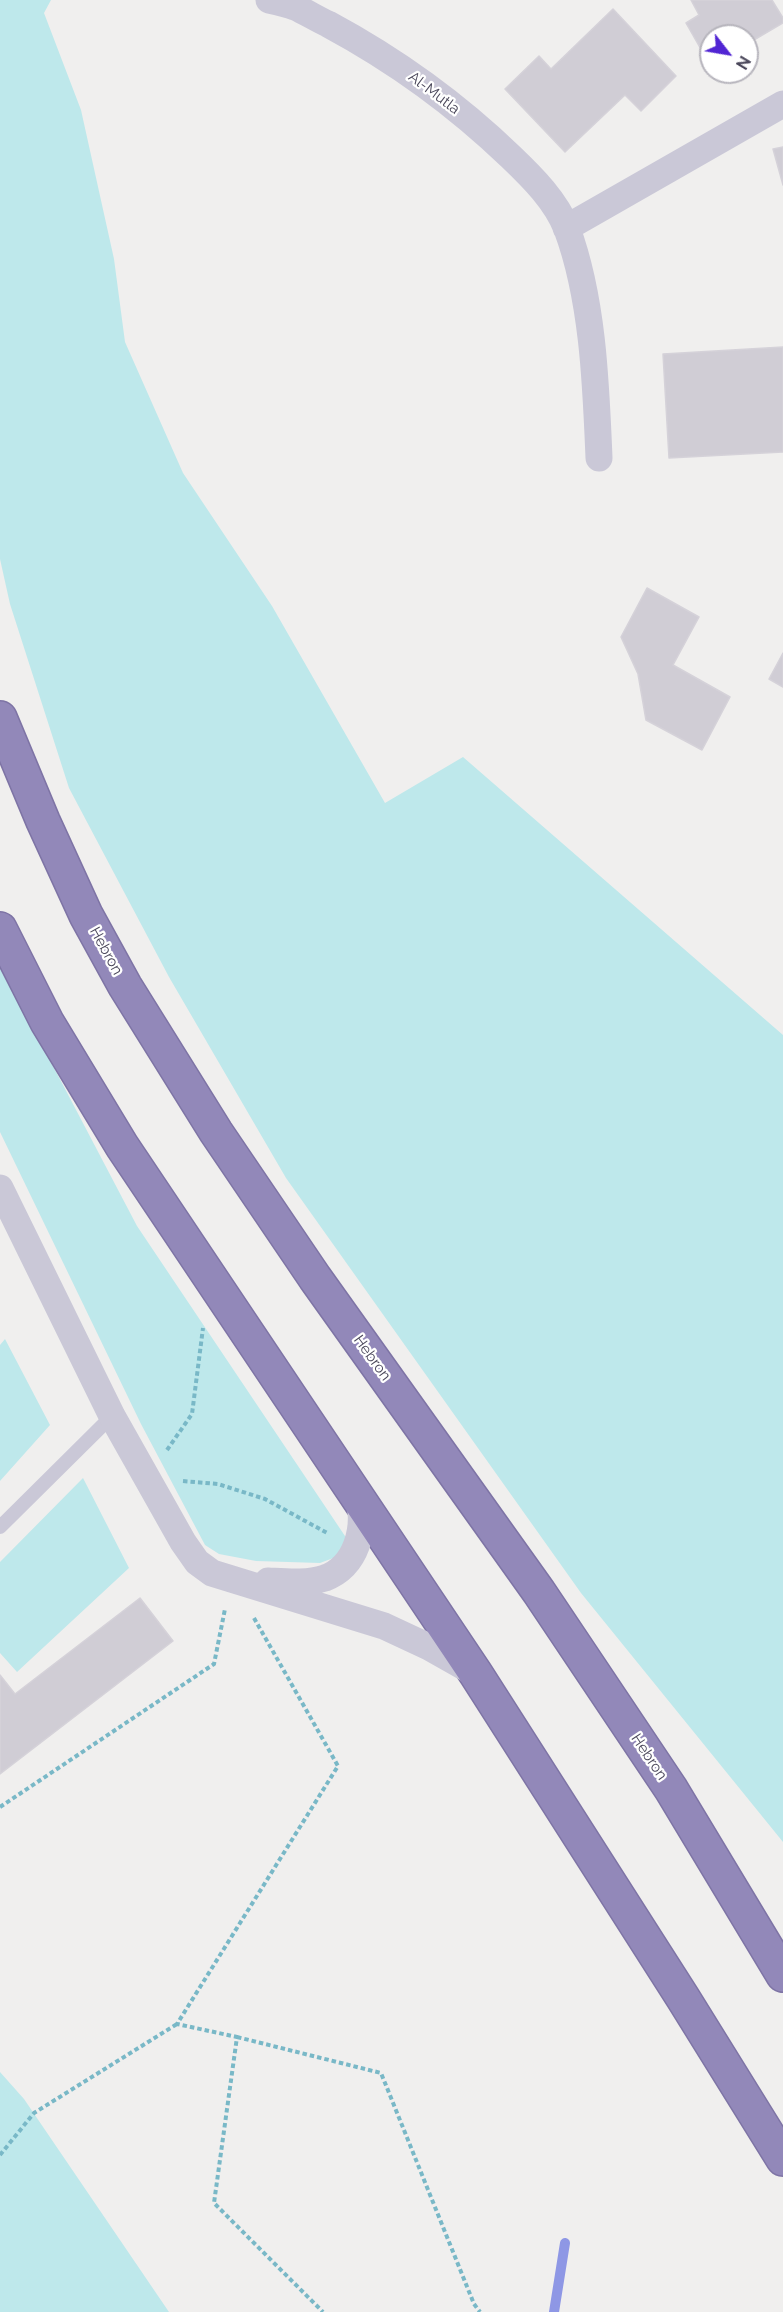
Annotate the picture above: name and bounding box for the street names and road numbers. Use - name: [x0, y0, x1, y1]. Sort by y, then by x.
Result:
- street label: Al-Mutla: [405, 68, 463, 118]
- street label: Hebron: [86, 924, 126, 978]
- street label: Hebron: [350, 1332, 394, 1384]
- street label: Hebron: [627, 1731, 671, 1783]

